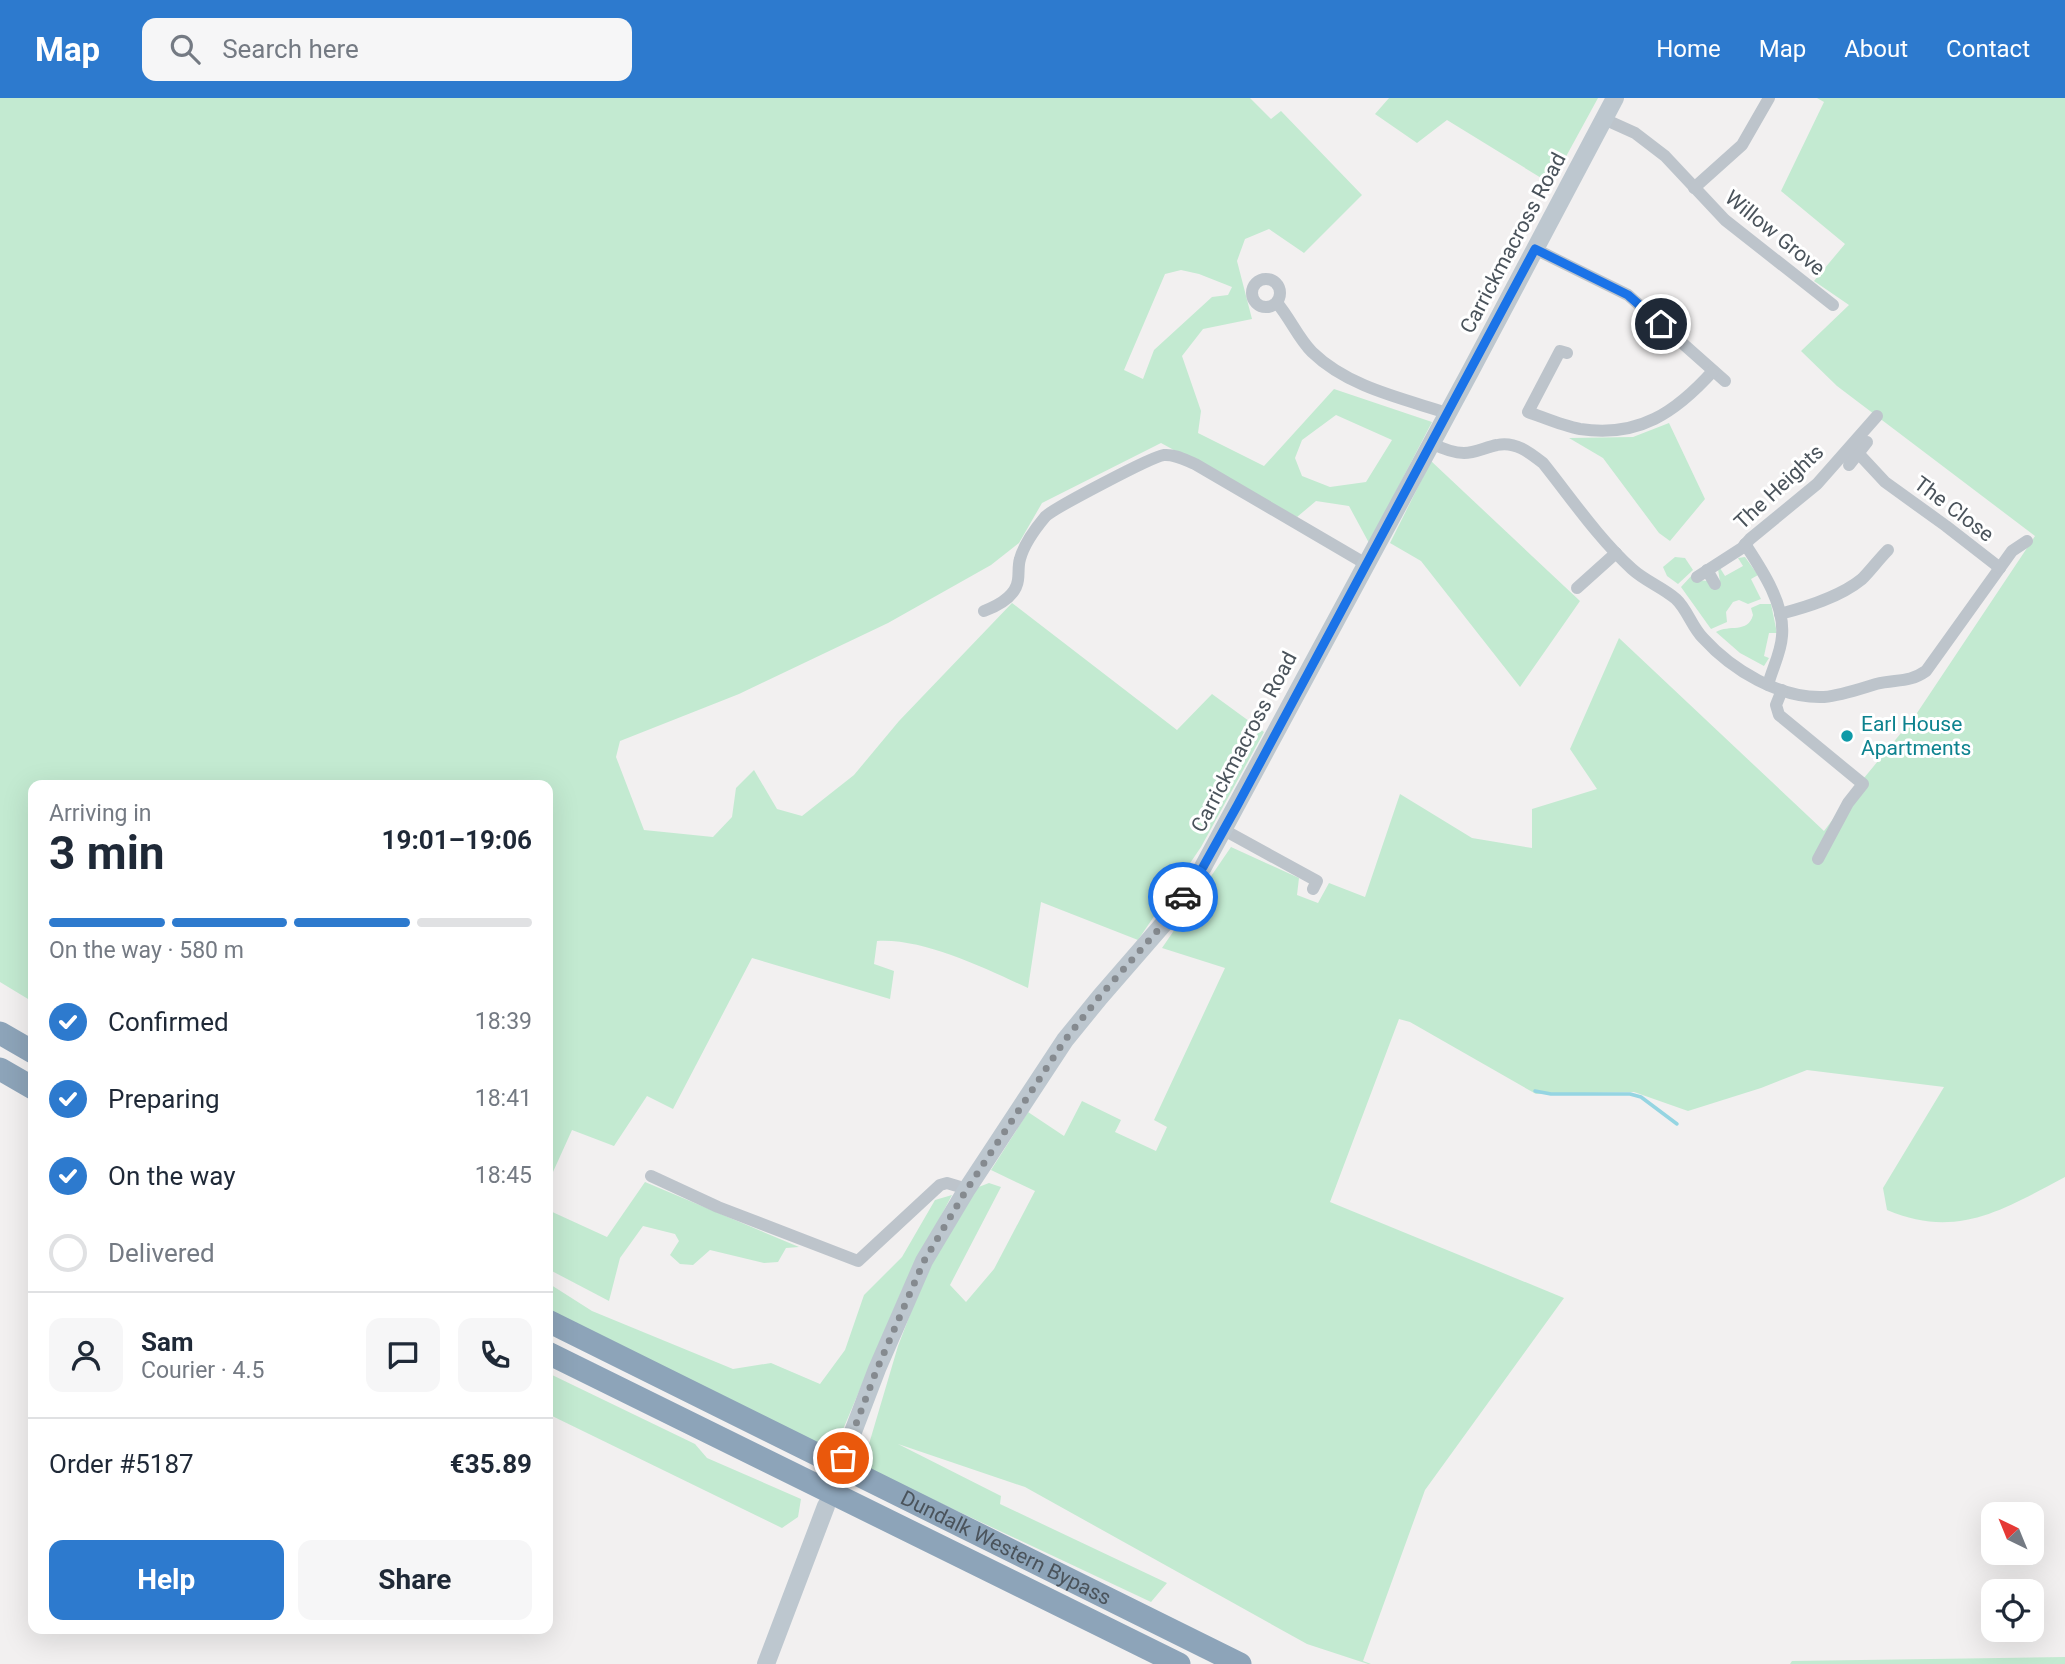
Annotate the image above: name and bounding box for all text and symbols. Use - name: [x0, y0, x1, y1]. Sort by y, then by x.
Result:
- search box: [142, 18, 632, 81]
- text: Map: [35, 30, 100, 69]
- icon: search: [166, 30, 204, 68]
- text: Search here: [222, 34, 359, 64]
- text: Home: [1656, 35, 1721, 63]
- text: Map: [1759, 35, 1806, 63]
- text: About: [1844, 35, 1908, 63]
- text: Contact: [1946, 35, 2030, 63]
- street label: Carrickmacross Road: [1455, 149, 1571, 337]
- street label: Willow Grove: [1720, 186, 1830, 280]
- pin: [1631, 294, 1691, 354]
- icon: home: [1642, 305, 1680, 343]
- street label: The Heights: [1730, 440, 1828, 534]
- street label: The Close: [1910, 471, 1998, 547]
- street label: Carrickmacross Road: [1186, 648, 1302, 836]
- place label: Earl House Apartments: [1861, 712, 1971, 760]
- marker: Earl House Apartments: [1839, 728, 1855, 744]
- text: Arriving in: [49, 800, 152, 827]
- text: 19:01–19:06: [382, 825, 532, 855]
- text: 3 min: [49, 826, 165, 880]
- courier: [1148, 862, 1218, 932]
- icon: car: [1164, 878, 1202, 916]
- text: On the way · 580 m: [49, 937, 244, 964]
- icon: check: [49, 1003, 87, 1041]
- text: Confirmed: [108, 1007, 229, 1037]
- text: 18:39: [475, 1008, 532, 1035]
- icon: check: [49, 1080, 87, 1118]
- text: Preparing: [108, 1084, 220, 1114]
- text: 18:41: [475, 1085, 532, 1112]
- icon: check: [49, 1157, 87, 1195]
- text: On the way: [108, 1161, 236, 1191]
- text: 18:45: [475, 1162, 532, 1189]
- text: Delivered: [108, 1238, 215, 1268]
- button: person: [49, 1318, 123, 1392]
- button: chat: [366, 1318, 440, 1392]
- button: phone: [458, 1318, 532, 1392]
- text: Sam: [141, 1327, 193, 1357]
- text: Courier · 4.5: [141, 1357, 264, 1384]
- pin: [813, 1428, 873, 1488]
- icon: bag: [824, 1439, 862, 1477]
- text: Order #5187: [49, 1449, 194, 1479]
- text: €35.89: [450, 1449, 532, 1479]
- street label: Dundalk Western Bypass: [897, 1486, 1115, 1610]
- north arrow: [1981, 1502, 2044, 1564]
- map controls: [1981, 1502, 2044, 1642]
- button: Help: [49, 1540, 284, 1620]
- button: Share: [298, 1540, 532, 1620]
- button: locate: [1981, 1579, 2044, 1642]

